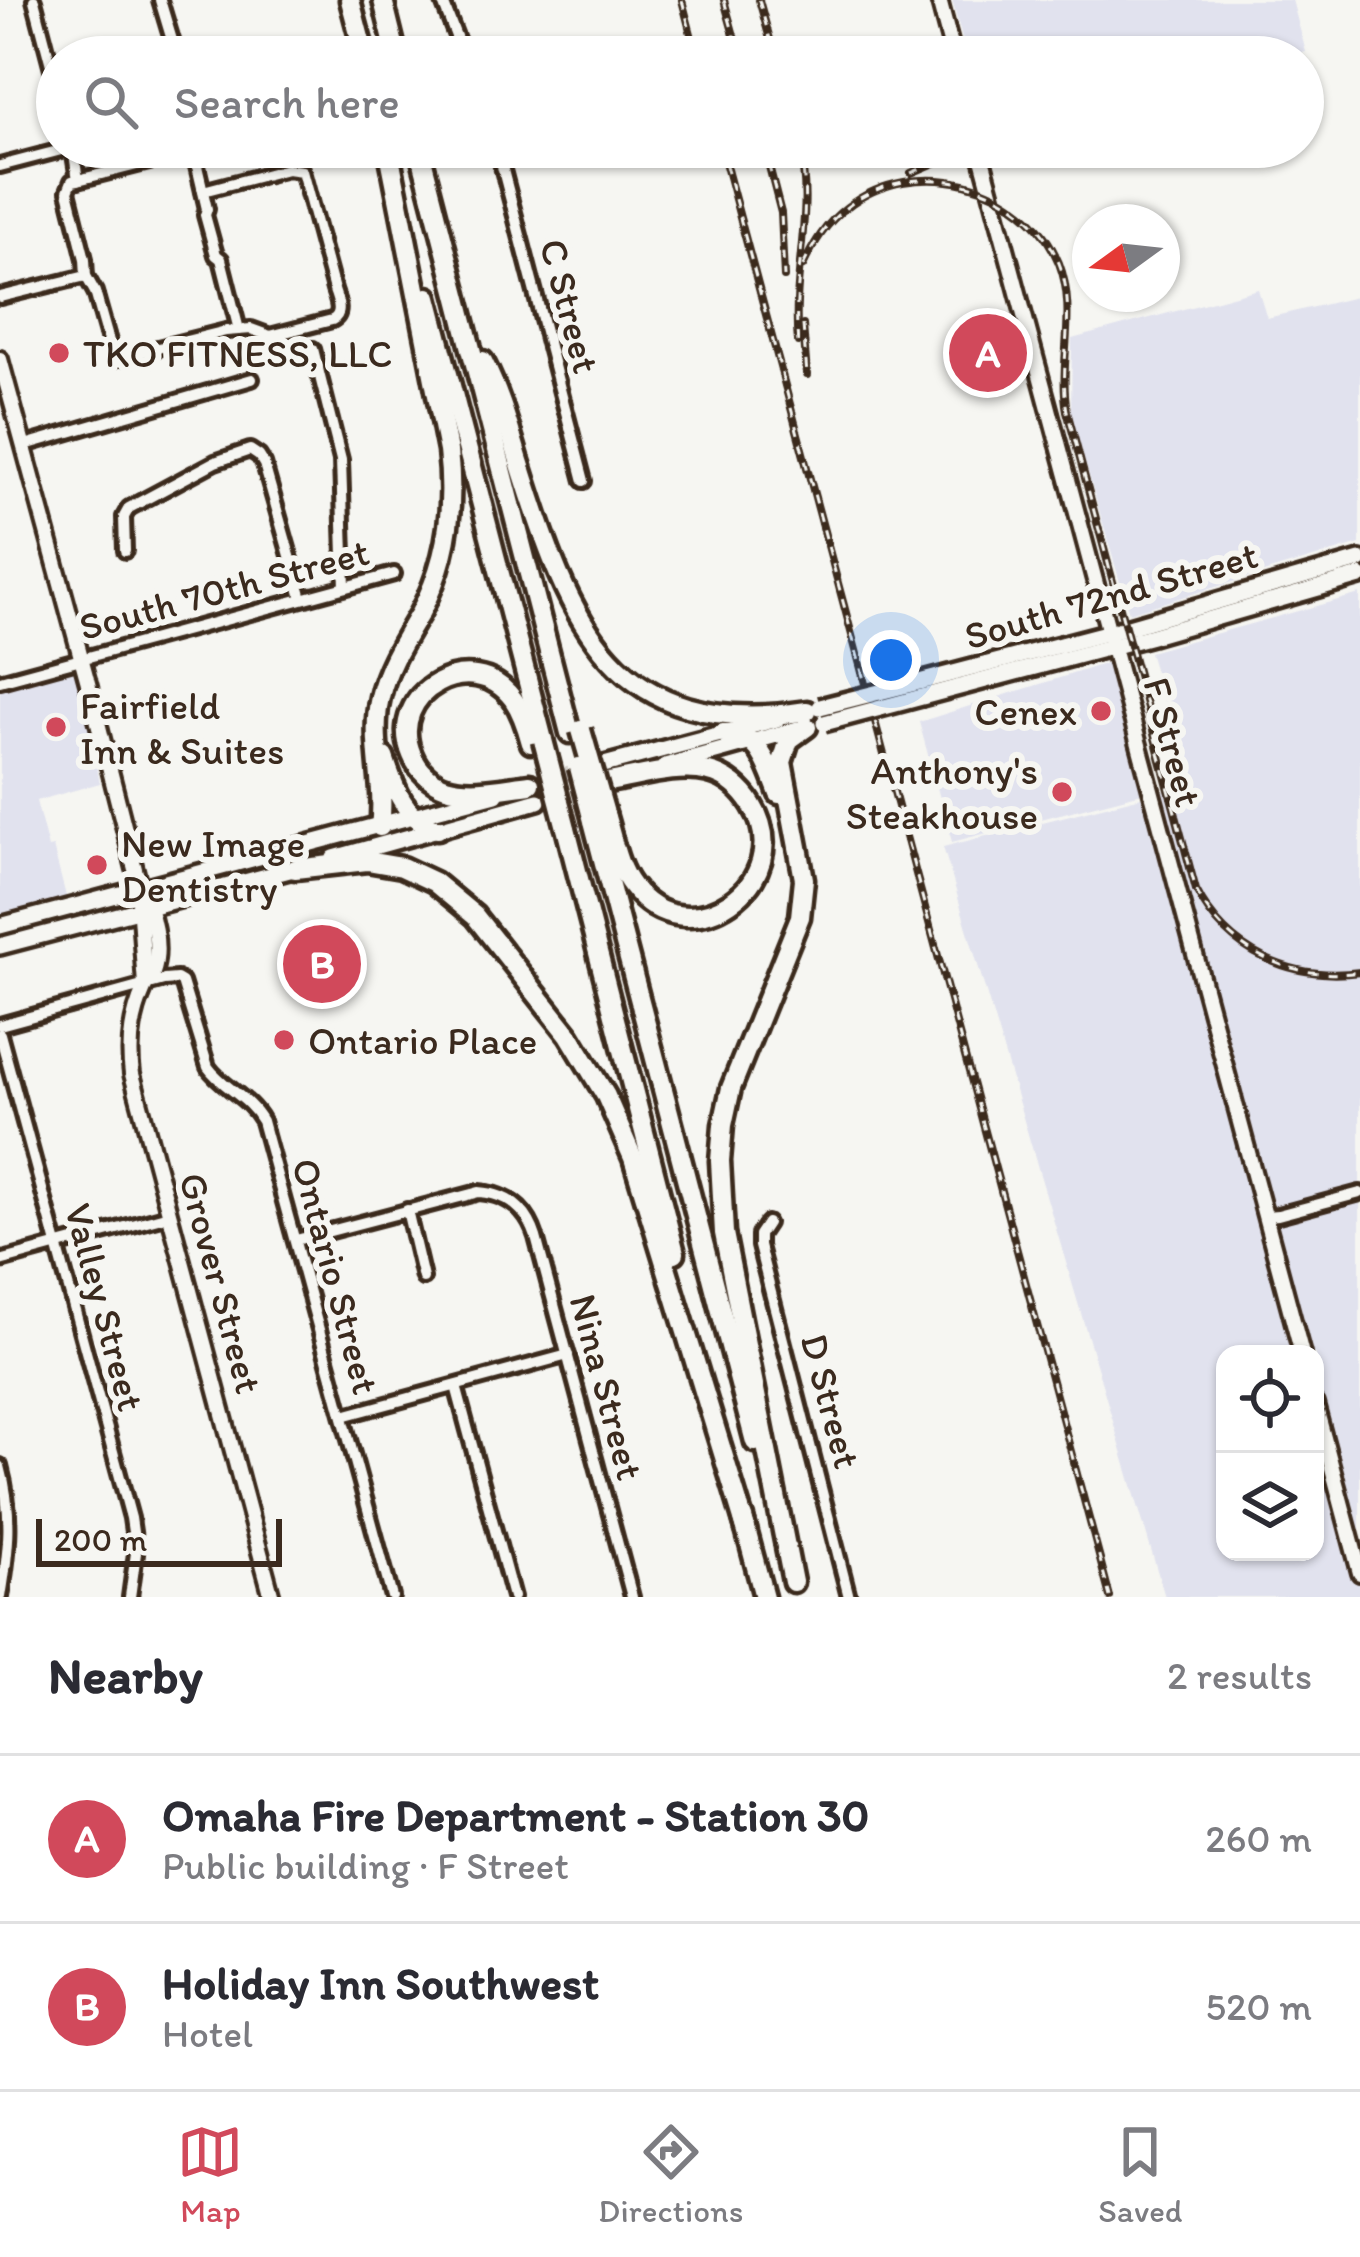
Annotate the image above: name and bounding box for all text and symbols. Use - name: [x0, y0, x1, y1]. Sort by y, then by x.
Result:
- search box: [36, 36, 1324, 168]
- icon: search: [78, 69, 144, 135]
- text: Search here: [174, 75, 400, 129]
- north arrow: [1072, 204, 1180, 312]
- street label: C Street: [530, 234, 610, 378]
- pin: A: [949, 308, 1027, 398]
- place label: TKO FITNESS, LLC: [83, 330, 392, 377]
- marker: TKO FITNESS, LLC: [46, 340, 72, 366]
- street label: South 70th Street: [74, 528, 374, 650]
- street label: South 72nd Street: [959, 531, 1263, 659]
- your location: [861, 630, 921, 690]
- street label: F Street: [1133, 672, 1213, 812]
- place label: Fairfield Inn & Suites: [80, 682, 284, 774]
- place label: Cenex: [974, 688, 1077, 735]
- marker: Cenex: [1088, 698, 1114, 724]
- marker: Fairfield Inn & Suites: [43, 714, 69, 740]
- place label: Anthony's Steakhouse: [846, 747, 1038, 839]
- marker: Anthony's Steakhouse: [1049, 779, 1075, 805]
- place label: New Image Dentistry: [121, 820, 305, 912]
- marker: New Image Dentistry: [84, 852, 110, 878]
- pin: B: [283, 919, 361, 1009]
- place label: Ontario Place: [308, 1017, 537, 1064]
- marker: Ontario Place: [271, 1027, 297, 1053]
- street label: Ontario Street: [282, 1153, 390, 1399]
- street label: Grover Street: [169, 1167, 273, 1399]
- street label: Valley Street: [55, 1198, 155, 1416]
- street label: Nina Street: [560, 1289, 654, 1485]
- street label: D Street: [790, 1328, 872, 1474]
- map controls: [1216, 1345, 1324, 1561]
- button: locate: [1216, 1345, 1324, 1453]
- button: layers: [1216, 1453, 1324, 1561]
- scale bar: [36, 1513, 282, 1566]
- text: 200 m: [54, 1520, 147, 1559]
- text: Nearby: [48, 1645, 203, 1706]
- text: 2 results: [1167, 1652, 1312, 1699]
- text: Omaha Fire Department - Station 30: [162, 1788, 869, 1842]
- text: A: [75, 1815, 99, 1862]
- text: 260 m: [1205, 1815, 1312, 1862]
- text: Public building · F Street: [162, 1842, 569, 1889]
- text: Holiday Inn Southwest: [162, 1956, 599, 2010]
- text: B: [74, 1983, 100, 2030]
- text: 520 m: [1205, 1983, 1312, 2030]
- text: Hotel: [162, 2010, 253, 2057]
- tab: Map: [177, 2119, 243, 2230]
- tab: Directions: [598, 2119, 743, 2230]
- tab: Saved: [1098, 2119, 1183, 2230]

